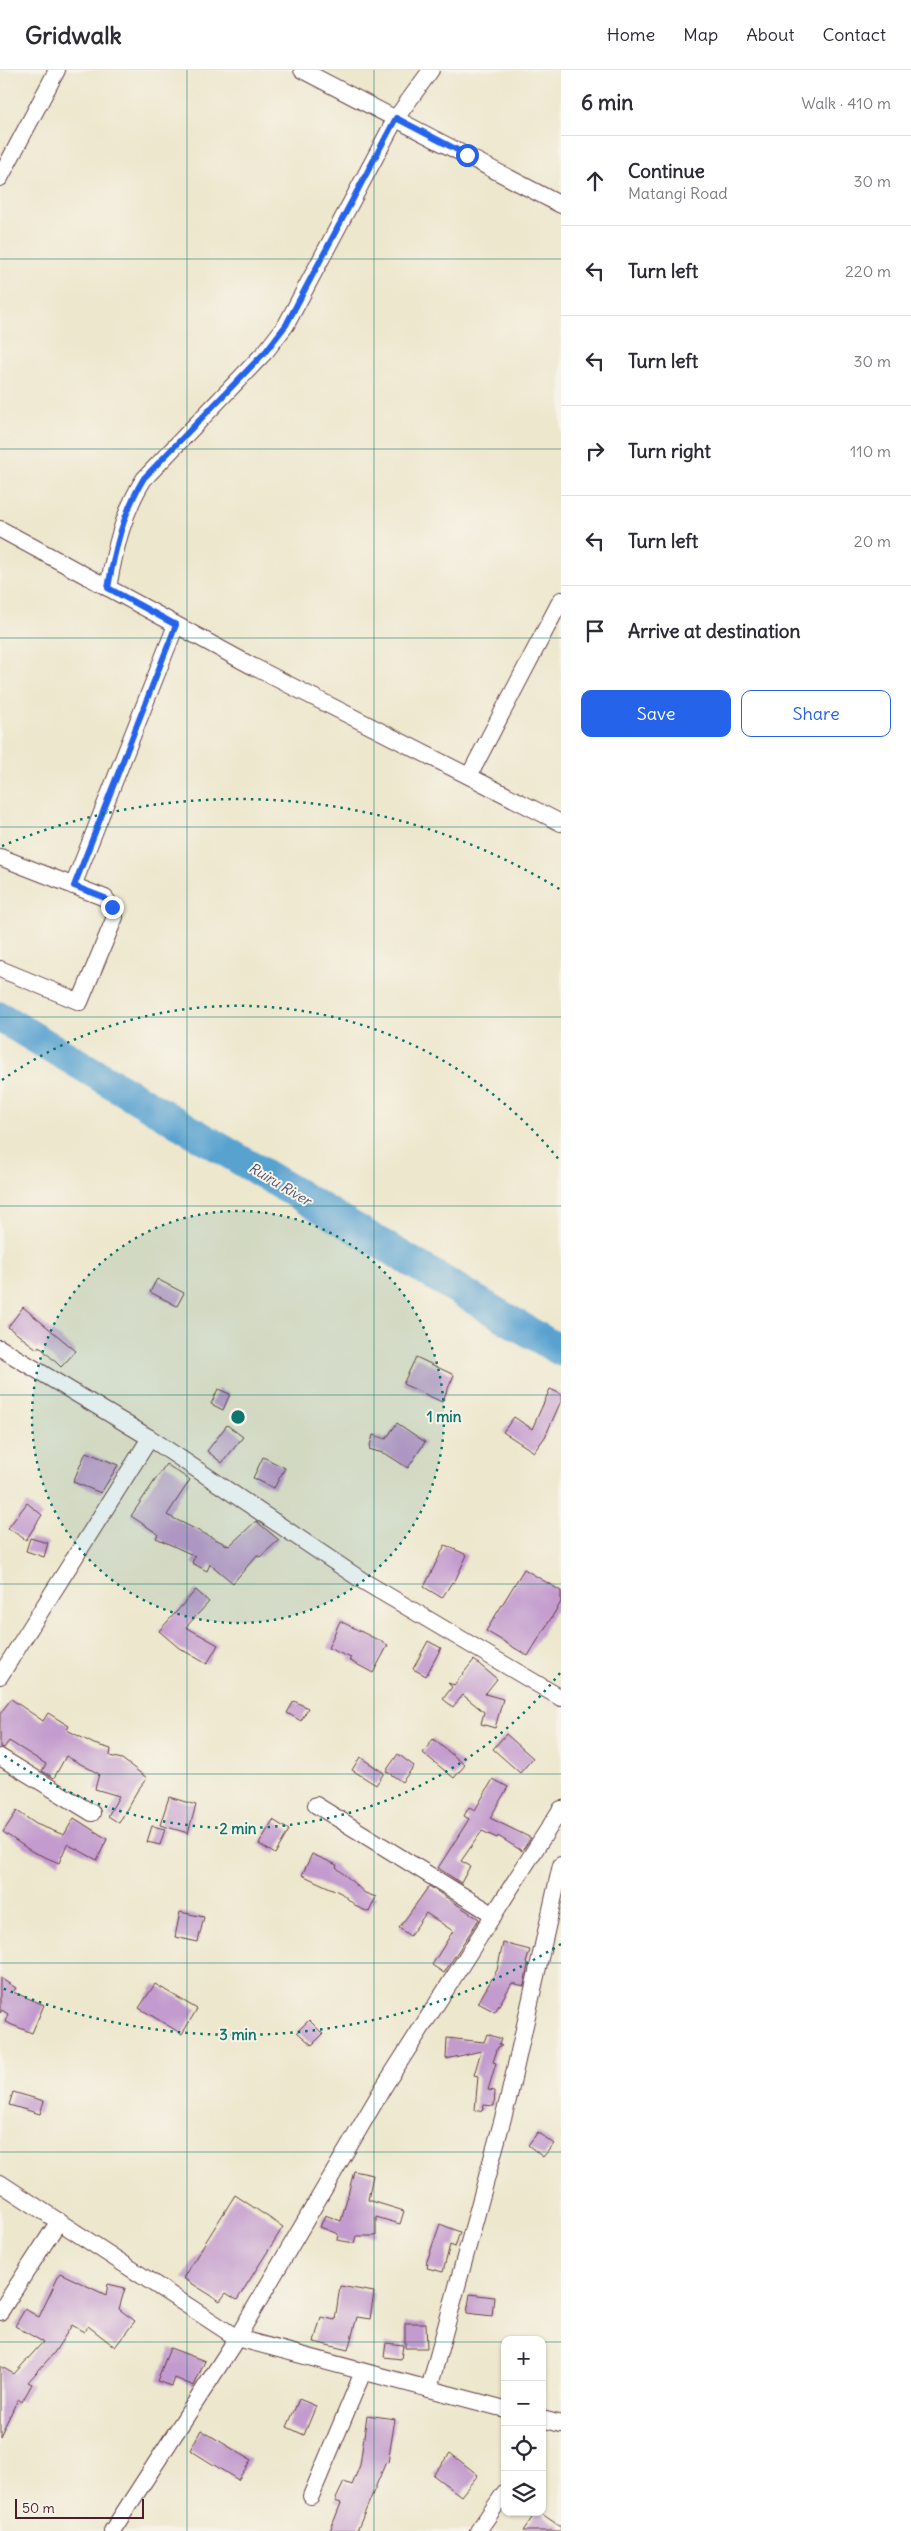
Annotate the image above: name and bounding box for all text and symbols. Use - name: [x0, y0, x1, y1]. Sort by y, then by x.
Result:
- text: Gridwalk: [25, 20, 122, 50]
- text: Home: [607, 23, 655, 46]
- text: Map: [683, 23, 718, 46]
- text: About: [746, 23, 794, 46]
- text: Contact: [822, 23, 886, 46]
- text: 6 min: [581, 89, 633, 116]
- text: Walk · 410 m: [801, 93, 891, 113]
- route start: [456, 144, 479, 167]
- text: Continue: [628, 159, 705, 183]
- icon: ahead: [581, 167, 609, 195]
- text: 30 m: [854, 171, 891, 191]
- text: Matangi Road: [628, 183, 728, 203]
- icon: left: [581, 257, 609, 285]
- text: Turn left: [628, 259, 698, 283]
- text: 220 m: [845, 261, 891, 281]
- icon: left: [581, 347, 609, 375]
- text: Turn left: [628, 349, 698, 373]
- text: 30 m: [854, 351, 891, 371]
- icon: right: [581, 437, 609, 465]
- text: Turn right: [628, 439, 711, 463]
- text: 110 m: [850, 441, 891, 461]
- icon: left: [581, 527, 609, 555]
- text: Turn left: [628, 529, 698, 553]
- text: 20 m: [854, 531, 891, 551]
- icon: arrive: [581, 617, 609, 645]
- text: Arrive at destination: [628, 619, 801, 643]
- button: Save: [581, 690, 731, 737]
- button: Share: [741, 690, 891, 737]
- route end: [101, 896, 124, 919]
- water label: Ruiru River: [246, 1158, 316, 1211]
- text: 1 min: [427, 1407, 462, 1426]
- centre of rings: [229, 1408, 247, 1426]
- text: 2 min: [220, 1819, 257, 1838]
- text: 3 min: [219, 2025, 257, 2044]
- map controls: [501, 2336, 546, 2516]
- button: +: [501, 2336, 546, 2381]
- button: −: [501, 2381, 546, 2426]
- button: locate: [501, 2426, 546, 2471]
- button: layers: [501, 2471, 546, 2516]
- scale bar: [15, 2496, 144, 2519]
- text: 50 m: [22, 2499, 55, 2517]

